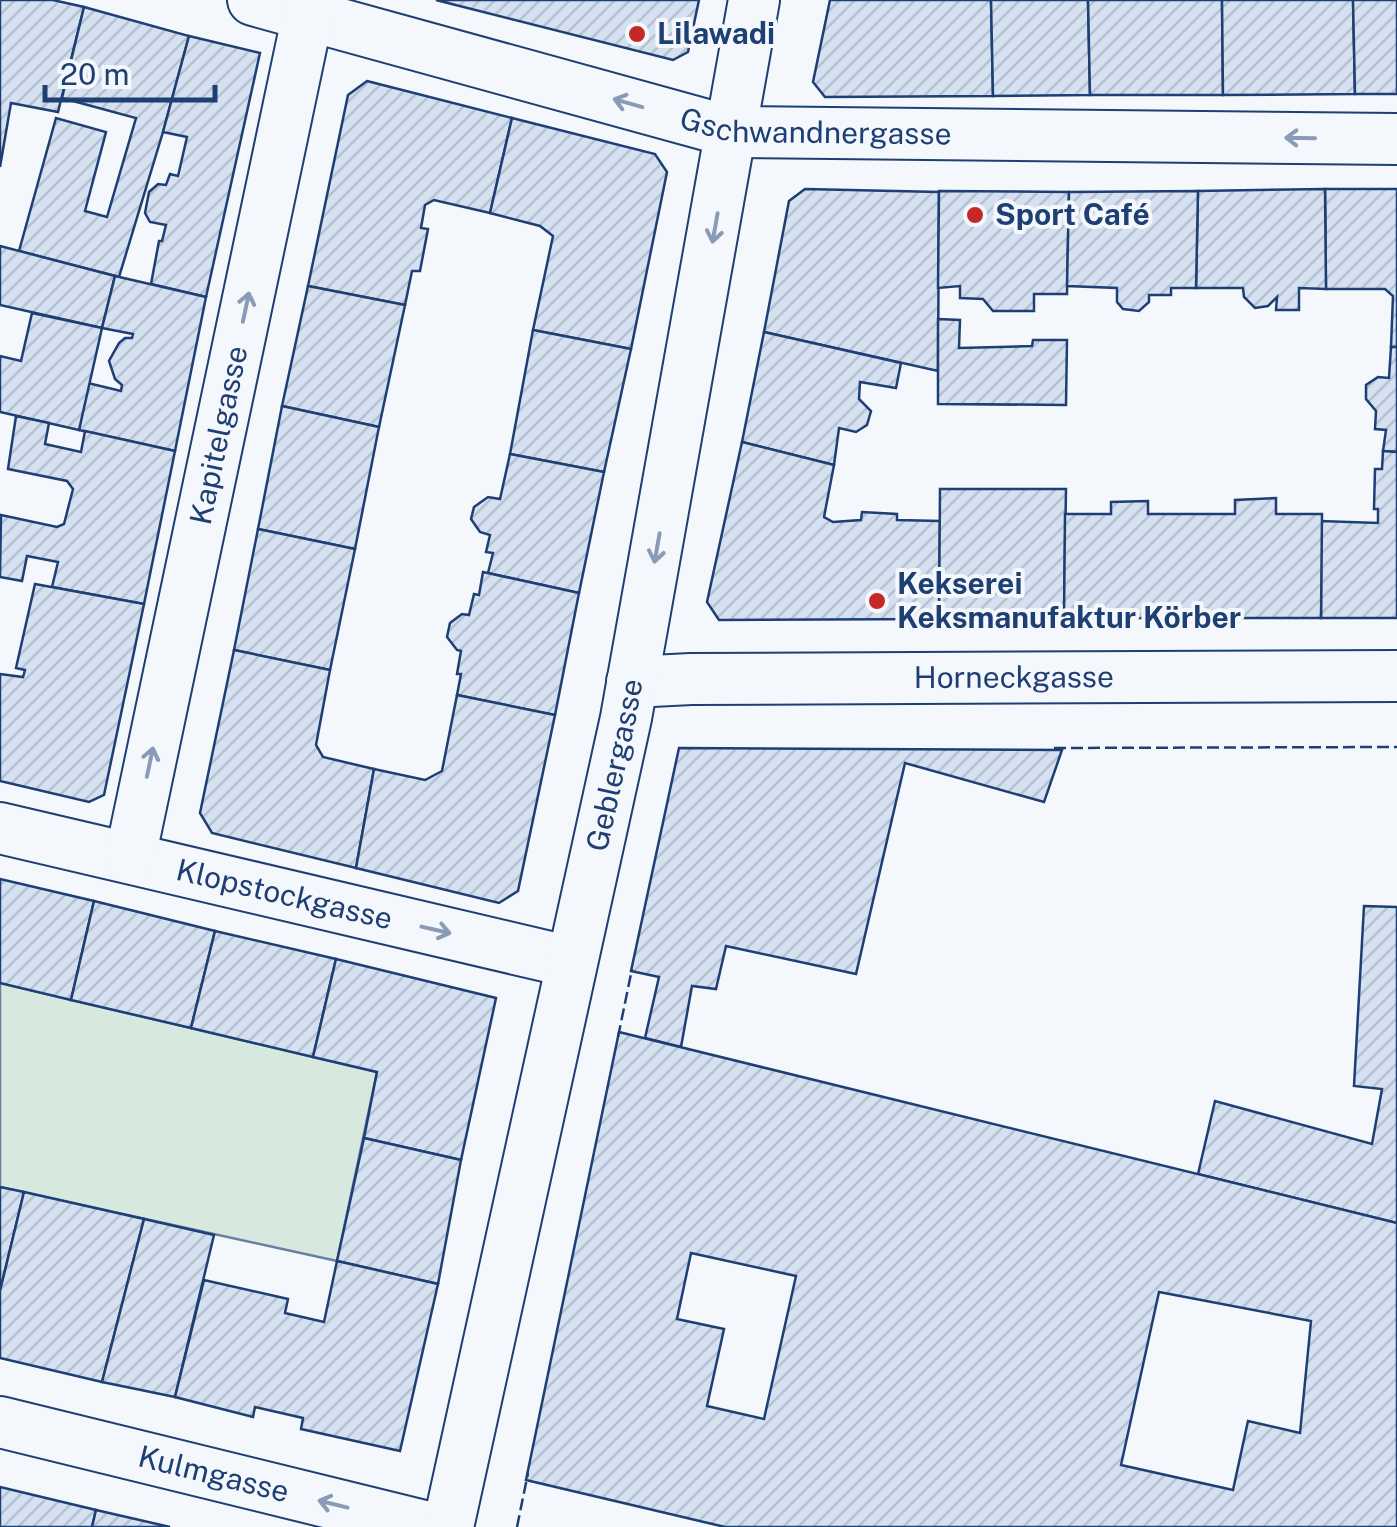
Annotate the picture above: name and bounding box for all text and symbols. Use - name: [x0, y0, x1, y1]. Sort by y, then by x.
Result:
- place label: Lilawadi: [657, 15, 775, 51]
- marker: Lilawadi: [626, 23, 648, 45]
- scale bar: [45, 40, 215, 102]
- text: 20 m: [60, 56, 129, 92]
- one-way arrow: [613, 93, 645, 112]
- street label: Gschwandnergasse: [676, 100, 952, 151]
- one-way arrow: [1284, 128, 1316, 148]
- place label: Sport Café: [995, 196, 1150, 232]
- marker: Sport Café: [964, 204, 986, 226]
- one-way arrow: [705, 211, 724, 244]
- one-way arrow: [238, 292, 256, 324]
- street label: Kapitelgasse: [182, 342, 255, 528]
- one-way arrow: [647, 531, 666, 564]
- place label: Kekserei Keksmanufaktur Körber: [897, 565, 1241, 635]
- marker: Kekserei Keksmanufaktur Körber: [866, 590, 888, 612]
- street label: Horneckgasse: [914, 658, 1114, 695]
- street label: Geblergasse: [578, 676, 650, 855]
- one-way arrow: [142, 747, 161, 779]
- street label: Klopstockgasse: [173, 851, 396, 937]
- one-way arrow: [419, 922, 451, 940]
- street label: Kulmgasse: [135, 1438, 293, 1509]
- one-way arrow: [318, 1494, 350, 1512]

